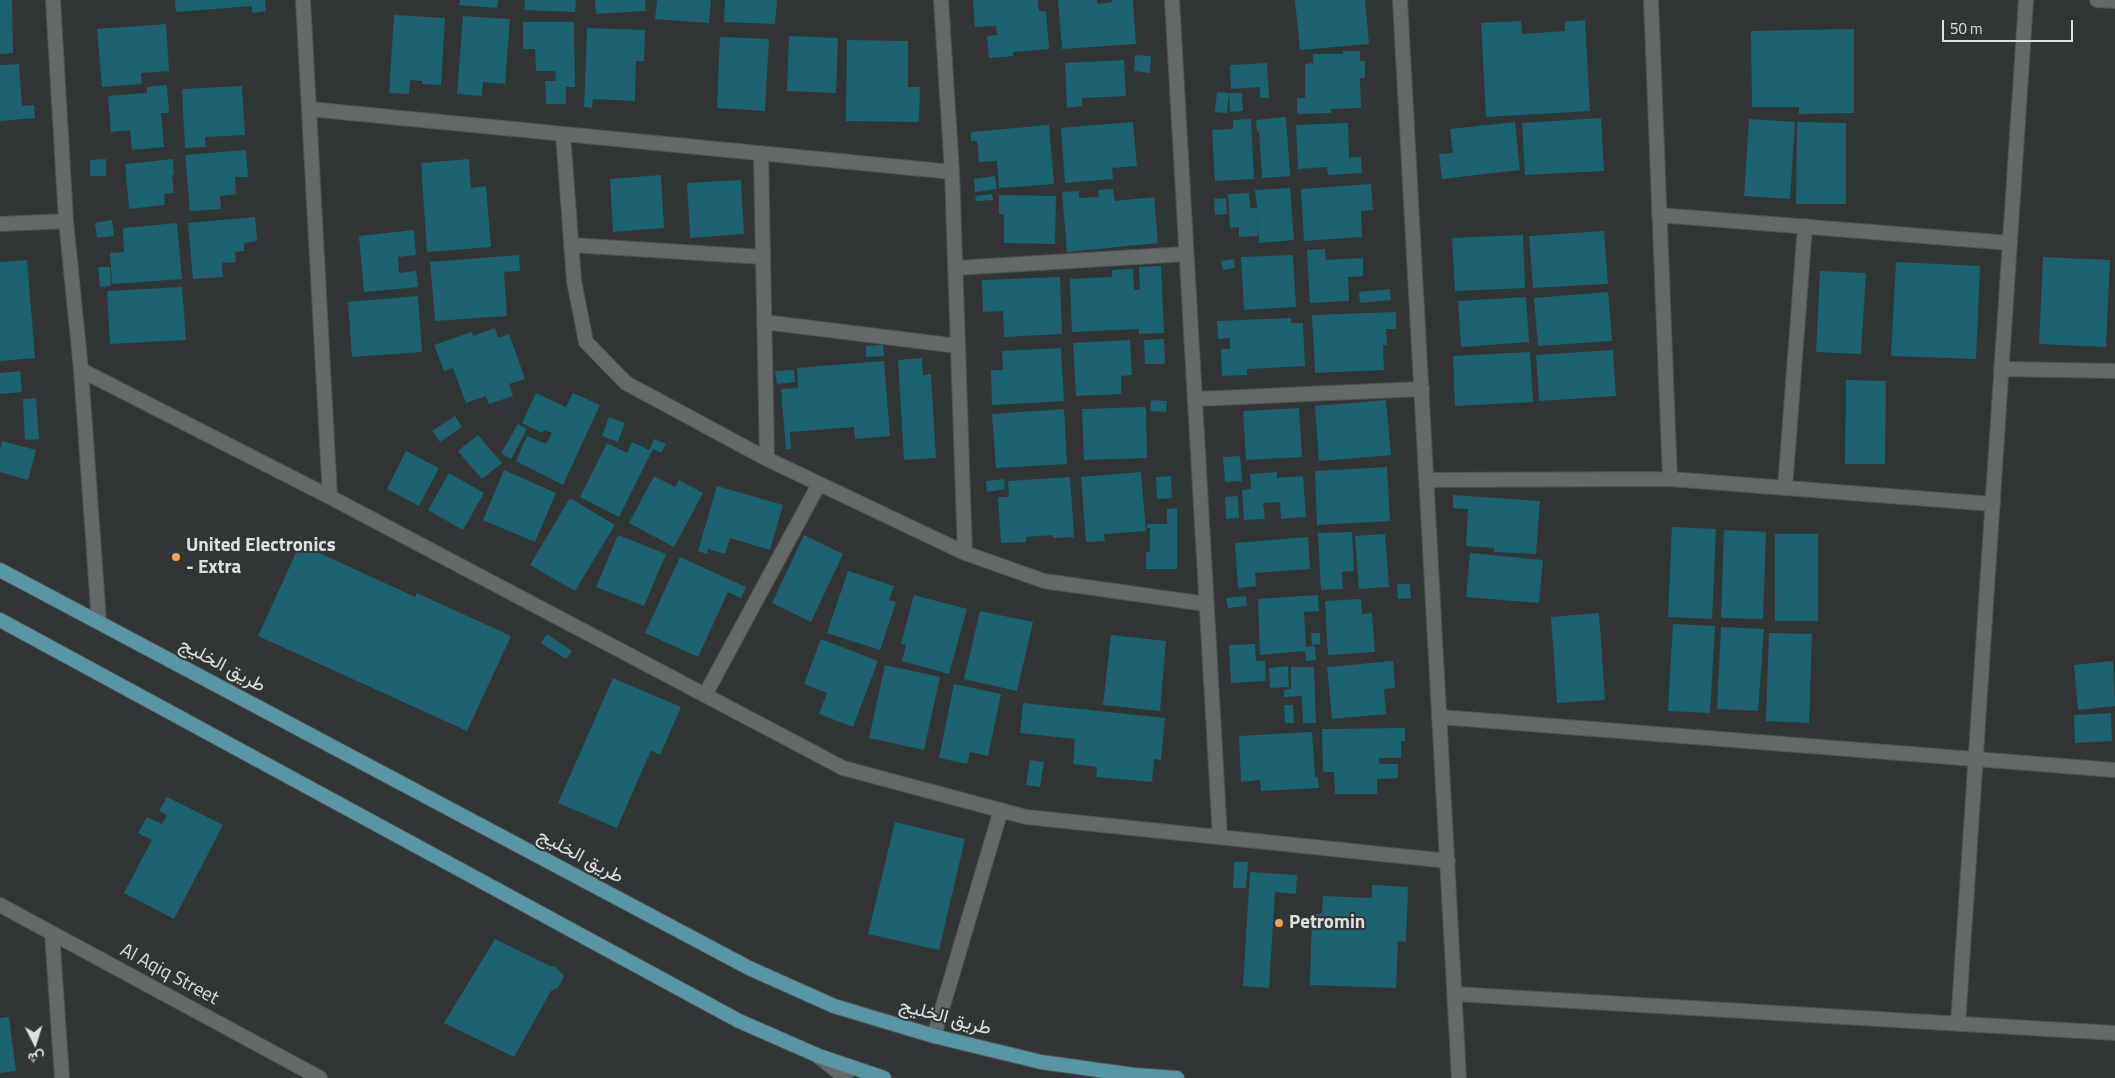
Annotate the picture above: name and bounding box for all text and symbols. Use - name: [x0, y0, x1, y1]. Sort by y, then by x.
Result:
- scale bar: [1945, 10, 2076, 42]
- text: 50 m: [1950, 17, 1983, 40]
- place label: United Electronics - Extra: [186, 535, 336, 579]
- marker: United Electronics - Extra: [170, 551, 182, 563]
- street label: طريق الخليج: [175, 634, 269, 698]
- street label: طريق الخليج: [533, 825, 627, 889]
- place label: Petromin: [1289, 912, 1365, 934]
- marker: Petromin: [1273, 917, 1285, 929]
- street label: Al Aqiq Street: [116, 939, 222, 1011]
- street label: طريق الخليج: [896, 995, 994, 1041]
- north arrow: [10, 1018, 60, 1068]
- text: ش: [27, 1047, 46, 1070]

